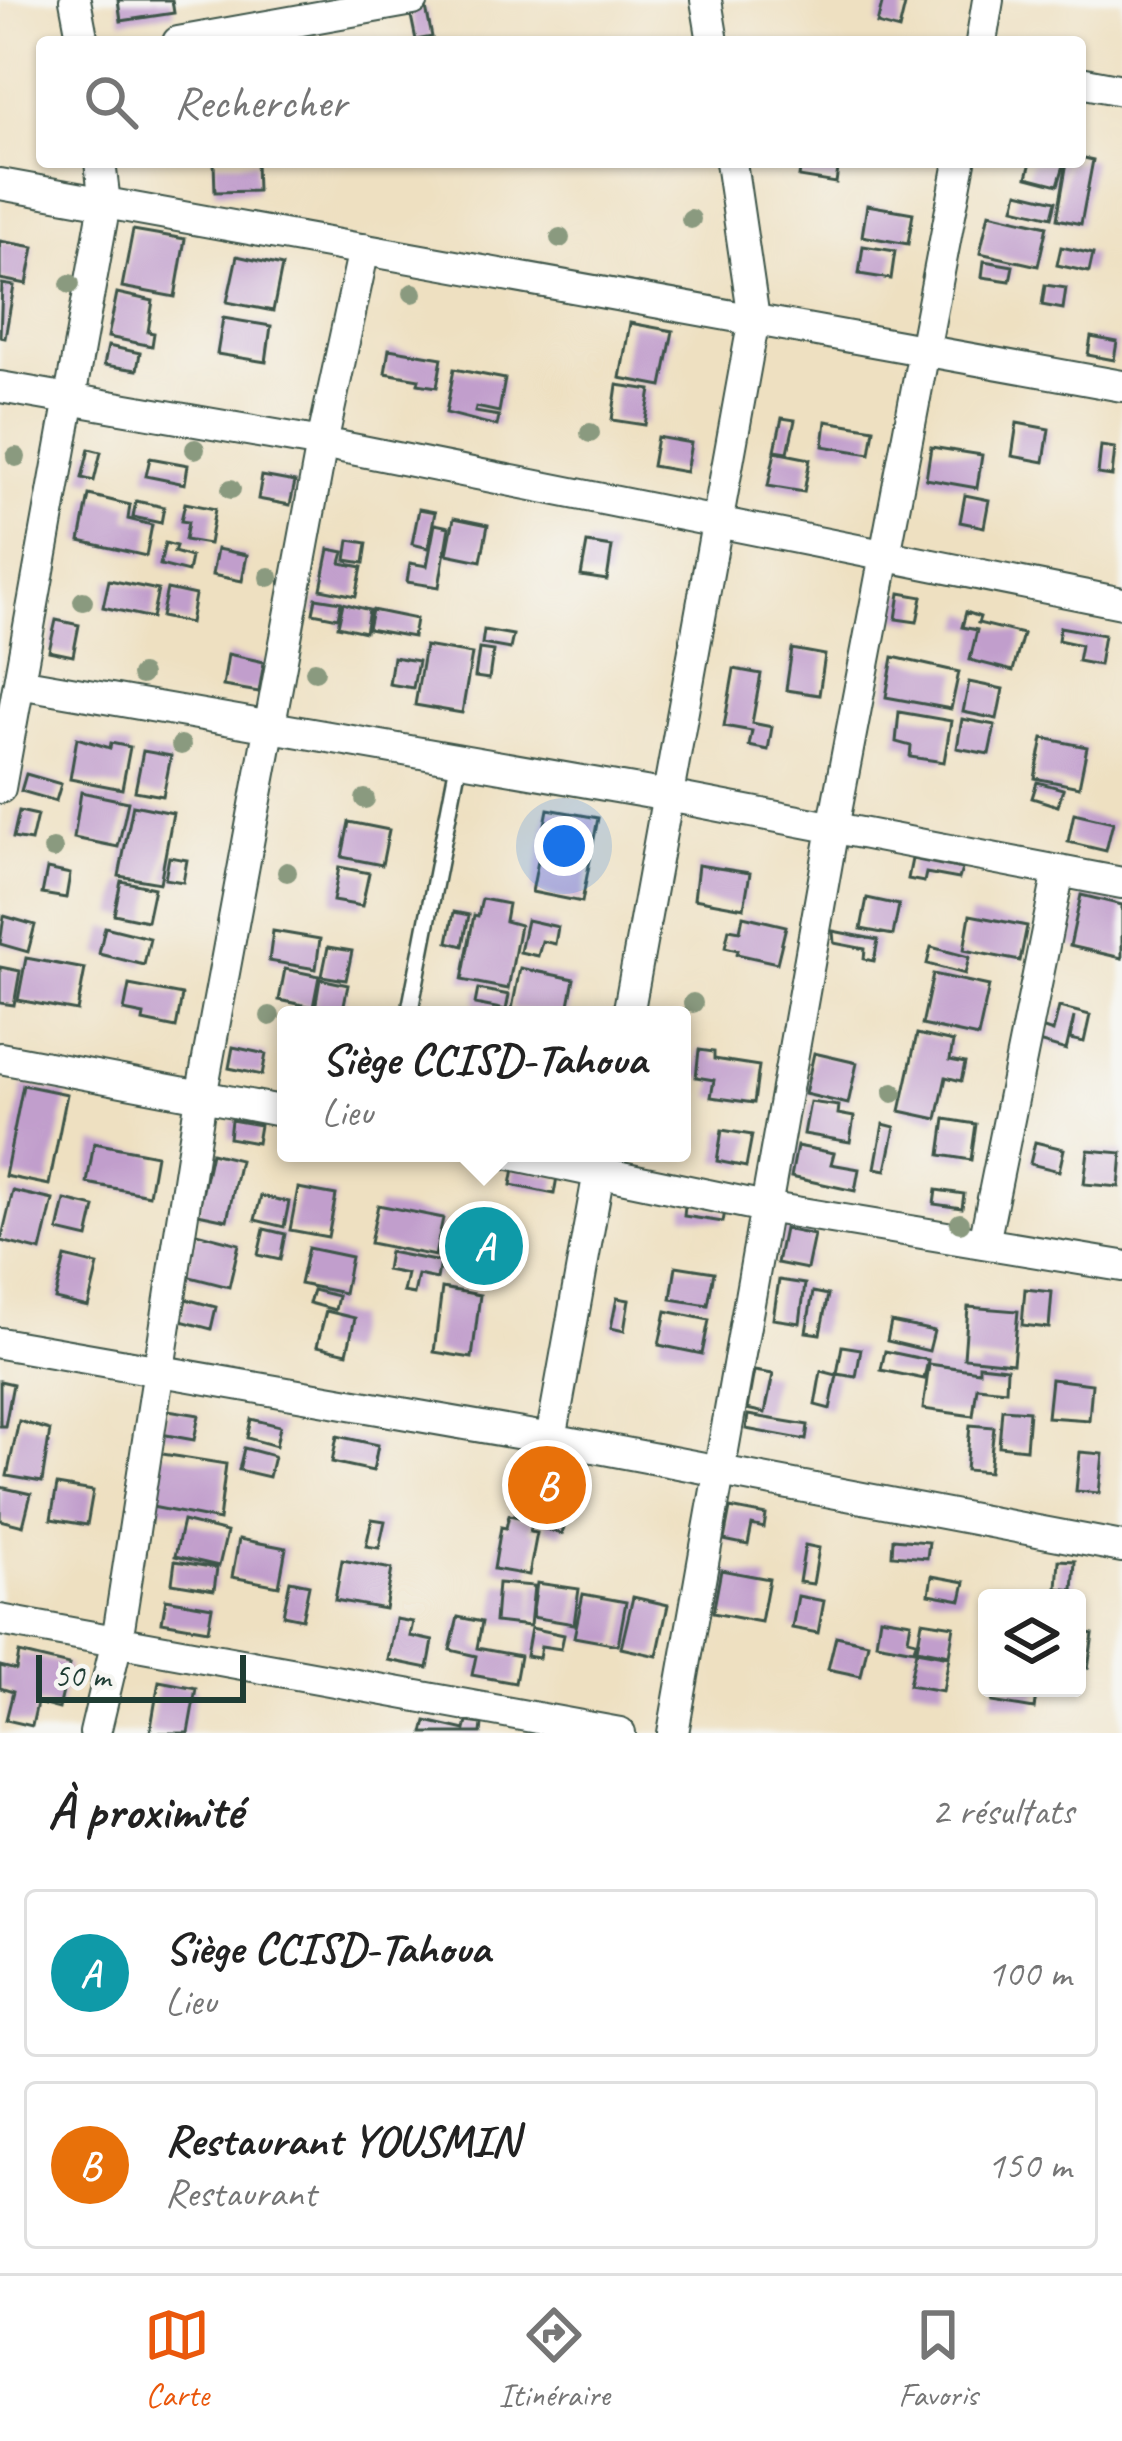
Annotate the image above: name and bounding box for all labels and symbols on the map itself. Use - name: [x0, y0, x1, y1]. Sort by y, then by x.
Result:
- your location: [534, 816, 594, 876]
- pin: A: [445, 1201, 523, 1291]
- pin: B: [508, 1440, 586, 1530]
- scale bar: [36, 1649, 246, 1702]

